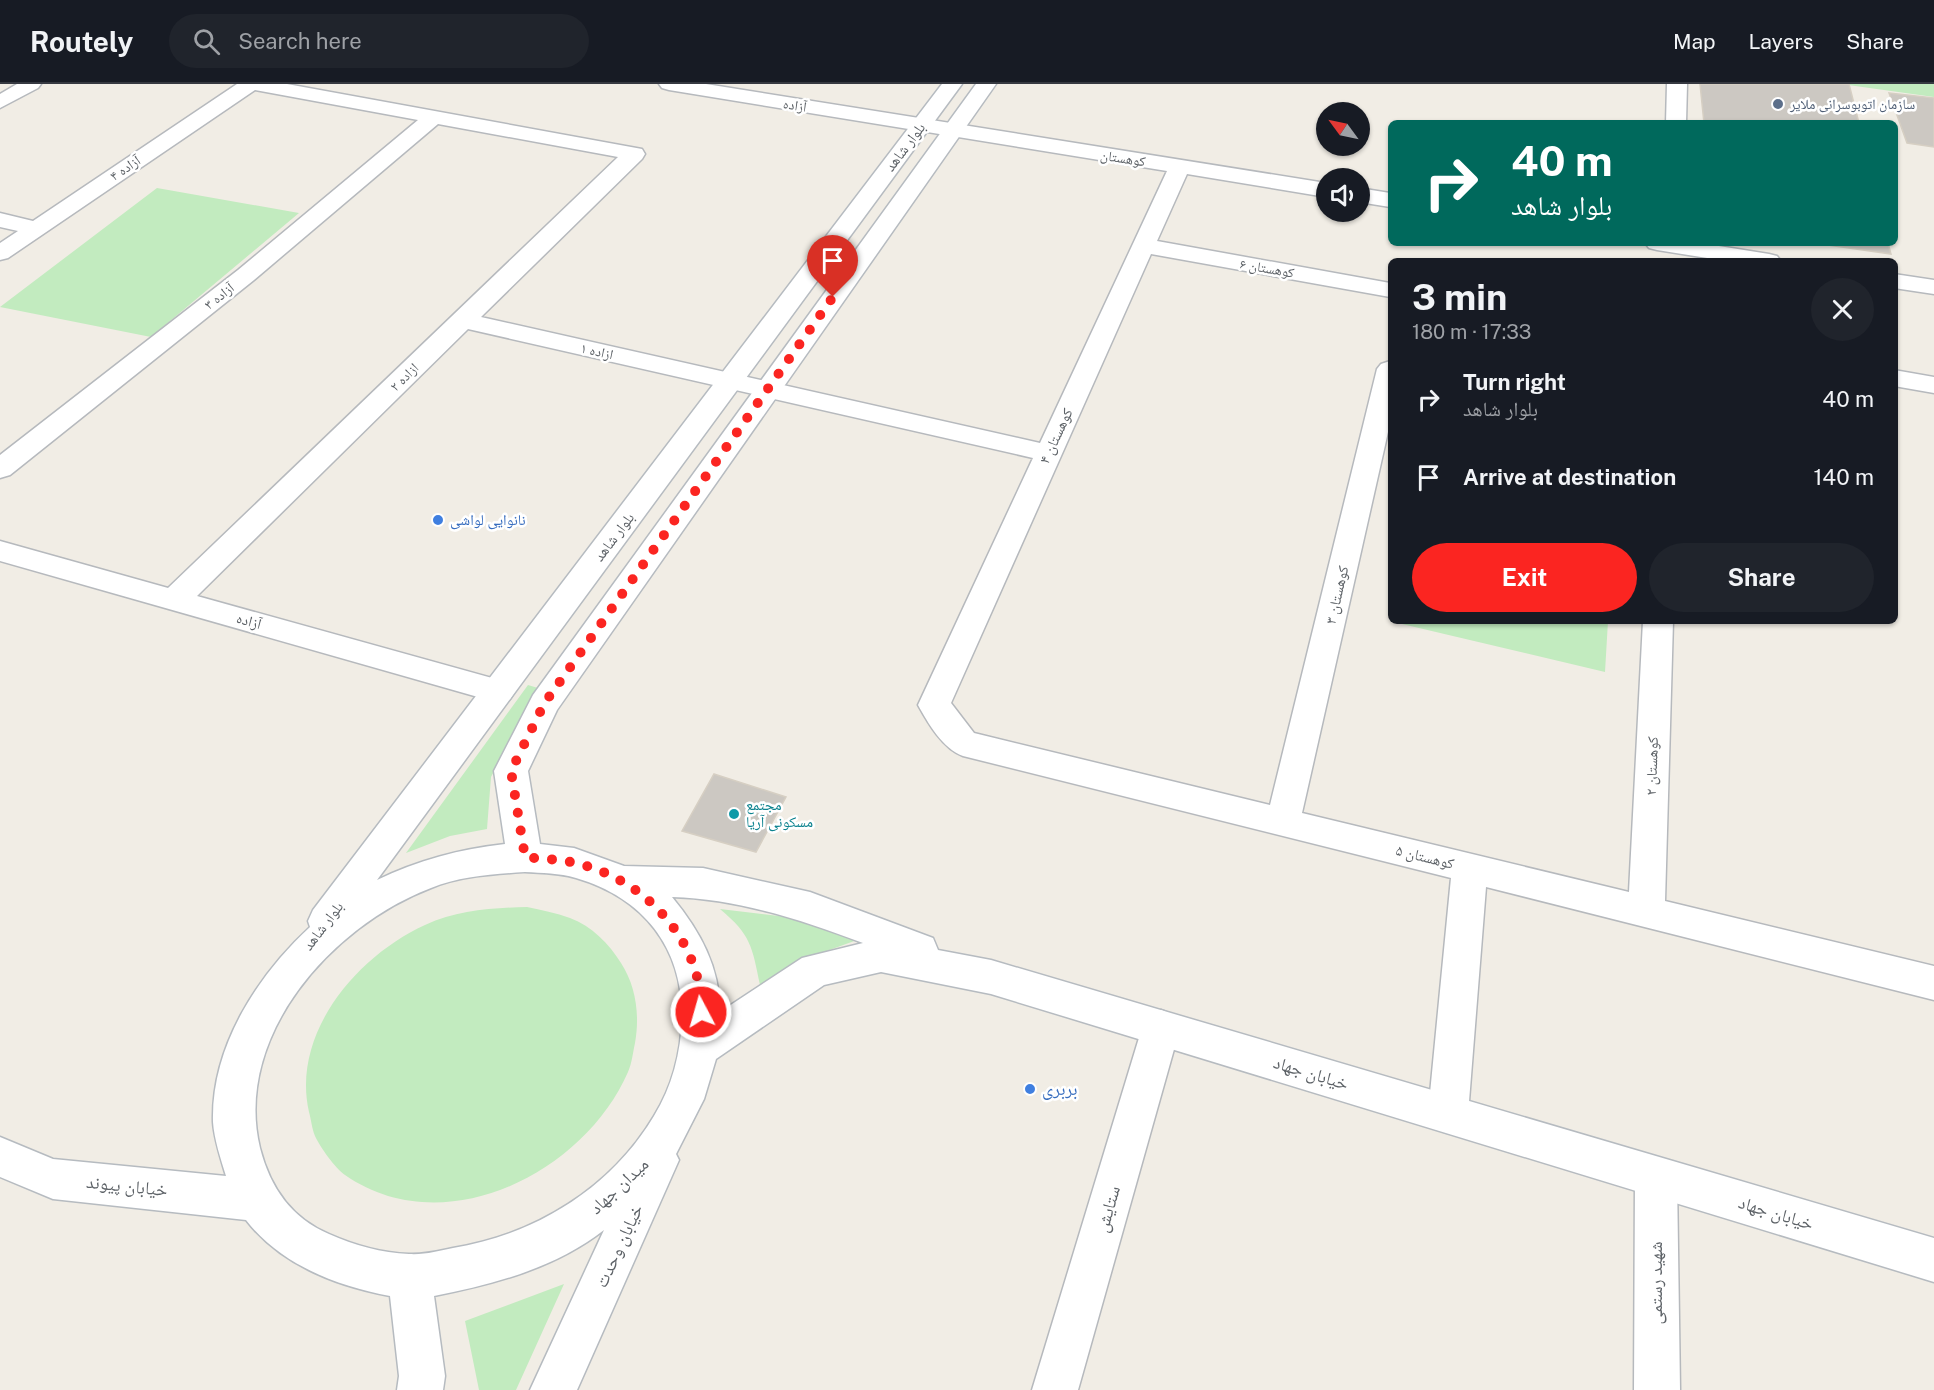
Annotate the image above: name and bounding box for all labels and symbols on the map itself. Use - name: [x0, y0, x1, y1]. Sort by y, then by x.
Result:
- street label: آزاده: [782, 95, 808, 116]
- place label: سازمان اتوبوسرانی ملایر: [1789, 96, 1915, 113]
- marker: سازمان اتوبوسرانی ملایر: [1771, 97, 1785, 111]
- north arrow: [1316, 102, 1370, 156]
- street label: بلوار شاهد: [881, 119, 929, 175]
- street label: کوهستان: [1099, 147, 1147, 170]
- street label: آزاده ۴: [107, 152, 144, 185]
- pin: [807, 235, 858, 297]
- street label: کوهستان ۶: [1238, 255, 1296, 282]
- street label: آزاده ۳: [201, 279, 238, 313]
- street label: ازاده ۱: [579, 339, 615, 364]
- street label: ازاده ۲: [386, 360, 422, 395]
- street label: کوهستان ۴: [1035, 405, 1078, 467]
- street label: بلوار شاهد: [590, 509, 638, 565]
- place label: نانوایی لواشی: [450, 511, 526, 530]
- marker: نانوایی لواشی: [431, 513, 445, 527]
- street label: کوهستان ۳: [1322, 564, 1353, 626]
- street label: آزاده: [234, 609, 265, 633]
- street label: کوهستان ۲: [1642, 736, 1663, 796]
- place label: مجتمع مسکونی آریا: [746, 796, 813, 832]
- marker: مجتمع مسکونی آریا: [727, 807, 741, 821]
- street label: کوهستان ۵: [1394, 841, 1456, 874]
- street label: بلوار شاهد: [299, 898, 347, 954]
- position arrow: [669, 980, 733, 1044]
- street label: خیابان جهاد: [1271, 1051, 1351, 1095]
- place label: بربری: [1042, 1078, 1078, 1100]
- marker: بربری: [1023, 1082, 1037, 1096]
- street label: میدان جهاد: [585, 1153, 653, 1219]
- street label: خیابان پیوند: [85, 1171, 169, 1201]
- street label: ستایش: [1091, 1183, 1125, 1235]
- street label: خیابان جهاد: [1736, 1191, 1816, 1235]
- street label: خیابان وحدت: [590, 1201, 648, 1291]
- street label: شهید رستمی: [1645, 1241, 1667, 1325]

